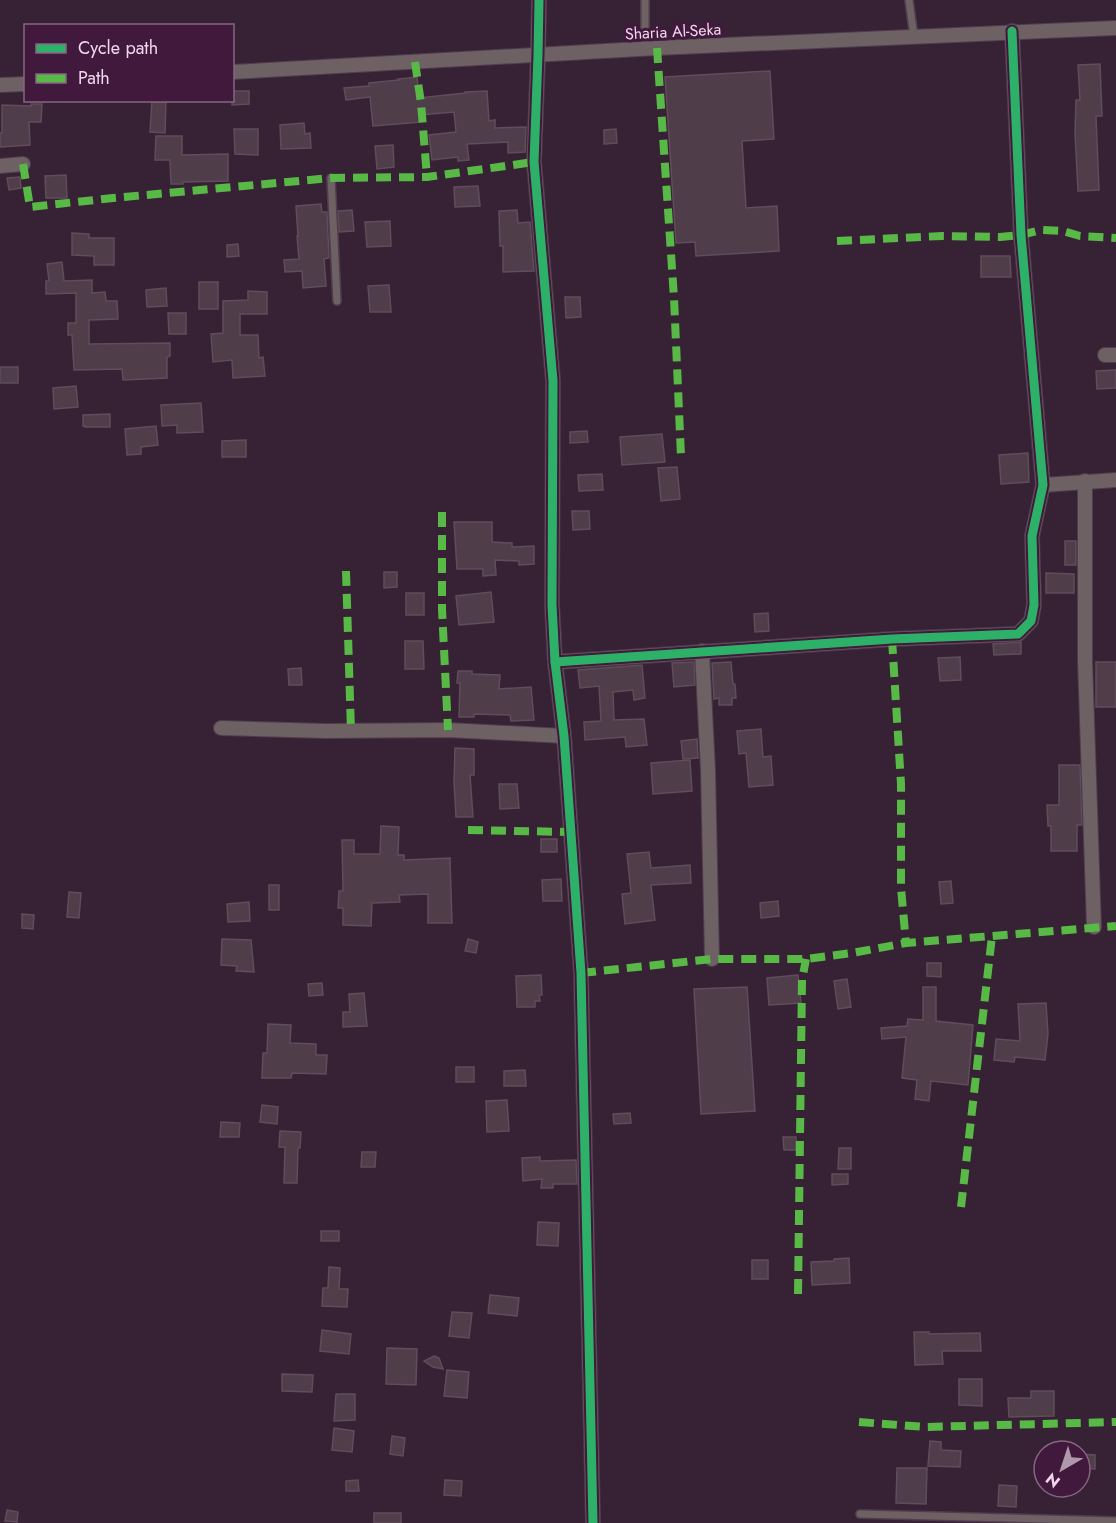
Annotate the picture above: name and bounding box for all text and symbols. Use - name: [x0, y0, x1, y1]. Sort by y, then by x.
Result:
- street label: Sharia Al-Seka: [624, 17, 722, 46]
- legend: [24, 24, 234, 102]
- text: Cycle path: [78, 35, 158, 61]
- text: Path: [78, 65, 110, 91]
- north arrow: [1032, 1439, 1092, 1499]
- text: N: [1041, 1467, 1065, 1493]

